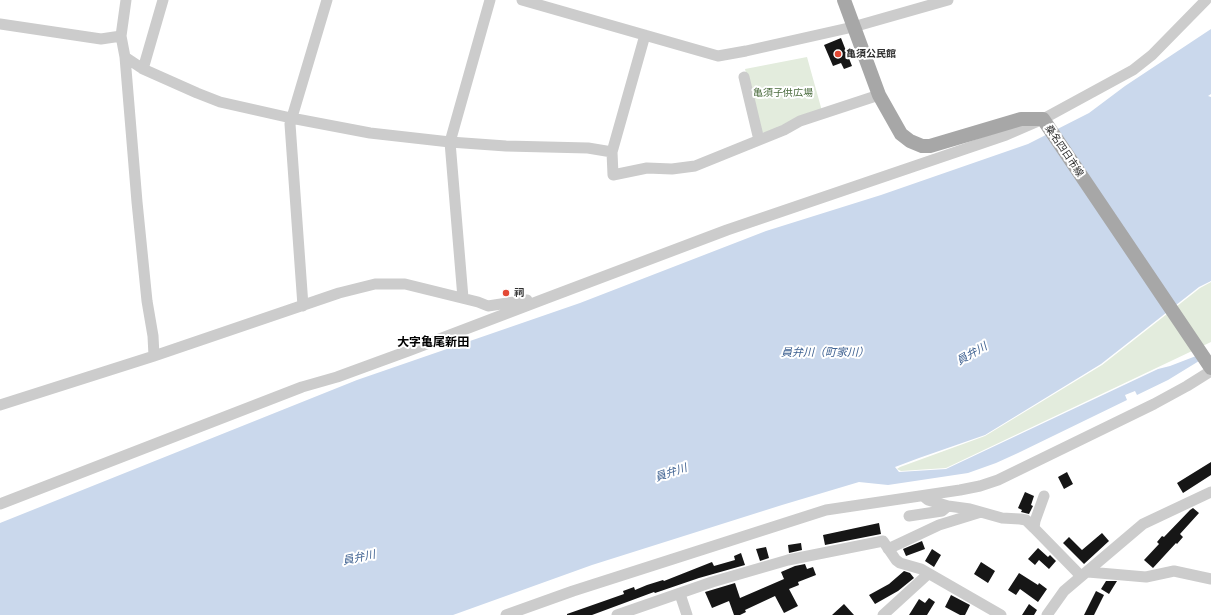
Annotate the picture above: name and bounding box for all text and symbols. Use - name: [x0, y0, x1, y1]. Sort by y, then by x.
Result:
- place label: 亀須公民館: [846, 48, 896, 60]
- marker: 亀須公民館: [833, 49, 843, 59]
- park label: 亀須子供広場: [753, 87, 813, 99]
- street label: 桑名四日市線: [1042, 123, 1086, 179]
- place label: 祠: [514, 287, 524, 299]
- marker: 祠: [501, 288, 511, 298]
- district label: 大字亀尾新田: [397, 336, 469, 350]
- water label: 員弁川: [954, 340, 990, 368]
- water label: 員弁川（町家川）: [781, 346, 869, 360]
- water label: 員弁川: [653, 461, 689, 485]
- water label: 員弁川: [341, 548, 377, 568]

